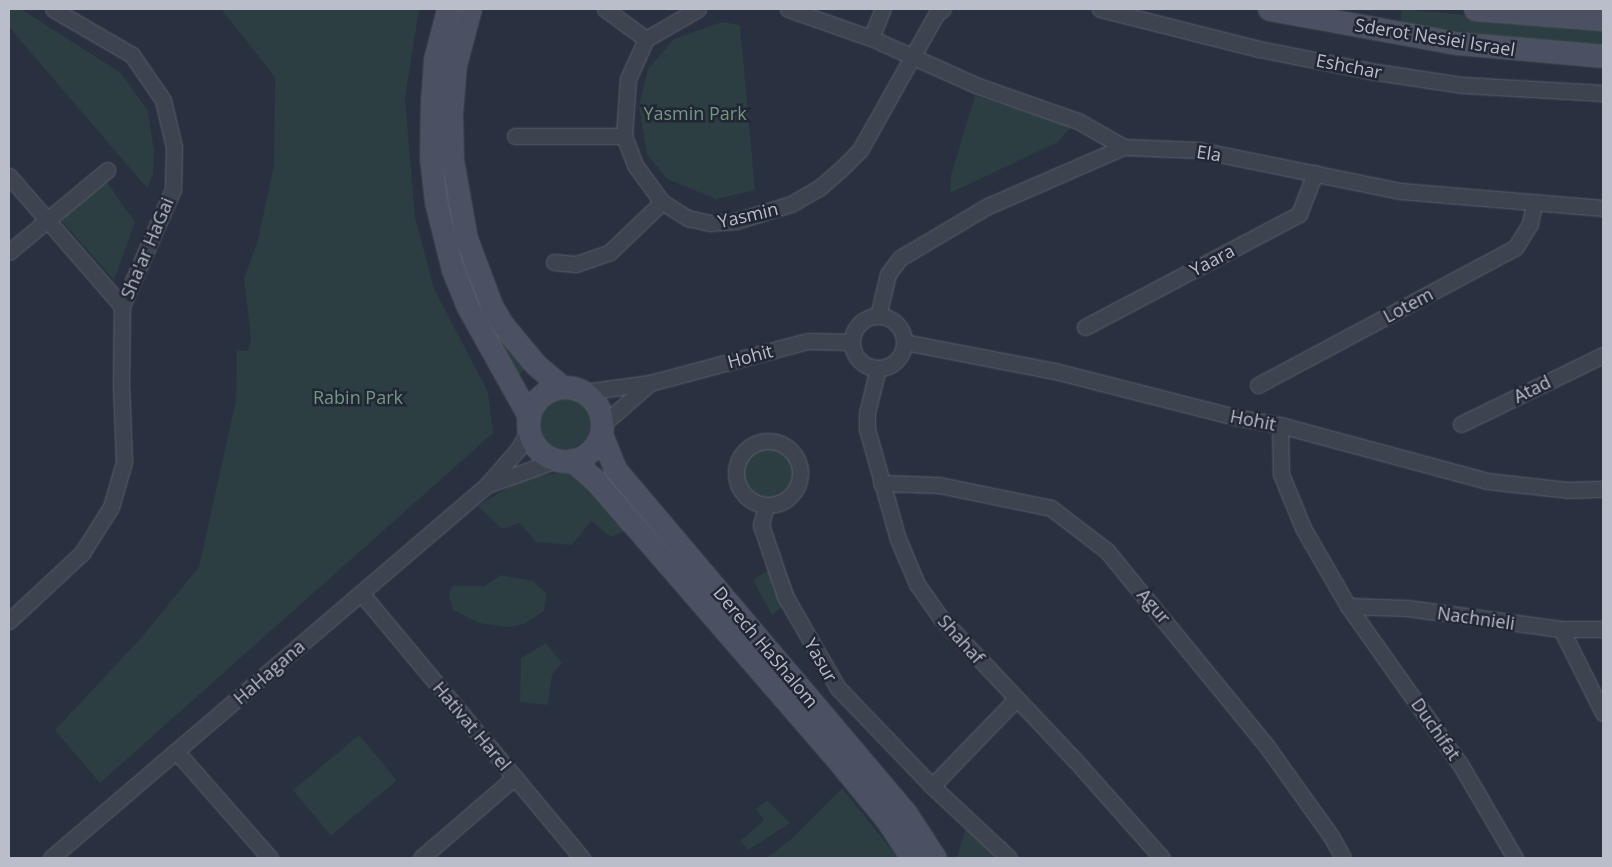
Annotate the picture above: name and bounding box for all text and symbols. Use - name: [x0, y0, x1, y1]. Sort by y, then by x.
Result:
- street label: Sderot Nesiei Israel: [1353, 14, 1517, 60]
- street label: Eshchar: [1314, 49, 1384, 83]
- park label: Yasmin Park: [643, 102, 747, 124]
- street label: Ela: [1195, 140, 1223, 166]
- street label: Sha'ar HaGai: [116, 194, 178, 302]
- street label: Yasmin: [716, 198, 780, 232]
- street label: Yaara: [1186, 239, 1238, 281]
- street label: Lotem: [1379, 283, 1437, 327]
- street label: Hohit: [725, 340, 775, 372]
- street label: Atad: [1510, 371, 1554, 407]
- park label: Rabin Park: [313, 386, 403, 408]
- street label: Hohit: [1228, 405, 1278, 435]
- street label: Derech HaShalom: [709, 582, 823, 712]
- street label: Agur: [1133, 584, 1175, 628]
- street label: Nachnieli: [1436, 602, 1516, 634]
- street label: Shahaf: [934, 610, 988, 668]
- street label: Yasur: [800, 634, 842, 686]
- street label: HaHagana: [229, 635, 309, 709]
- street label: Hativat Harel: [429, 677, 515, 775]
- street label: Duchifat: [1407, 694, 1465, 764]

